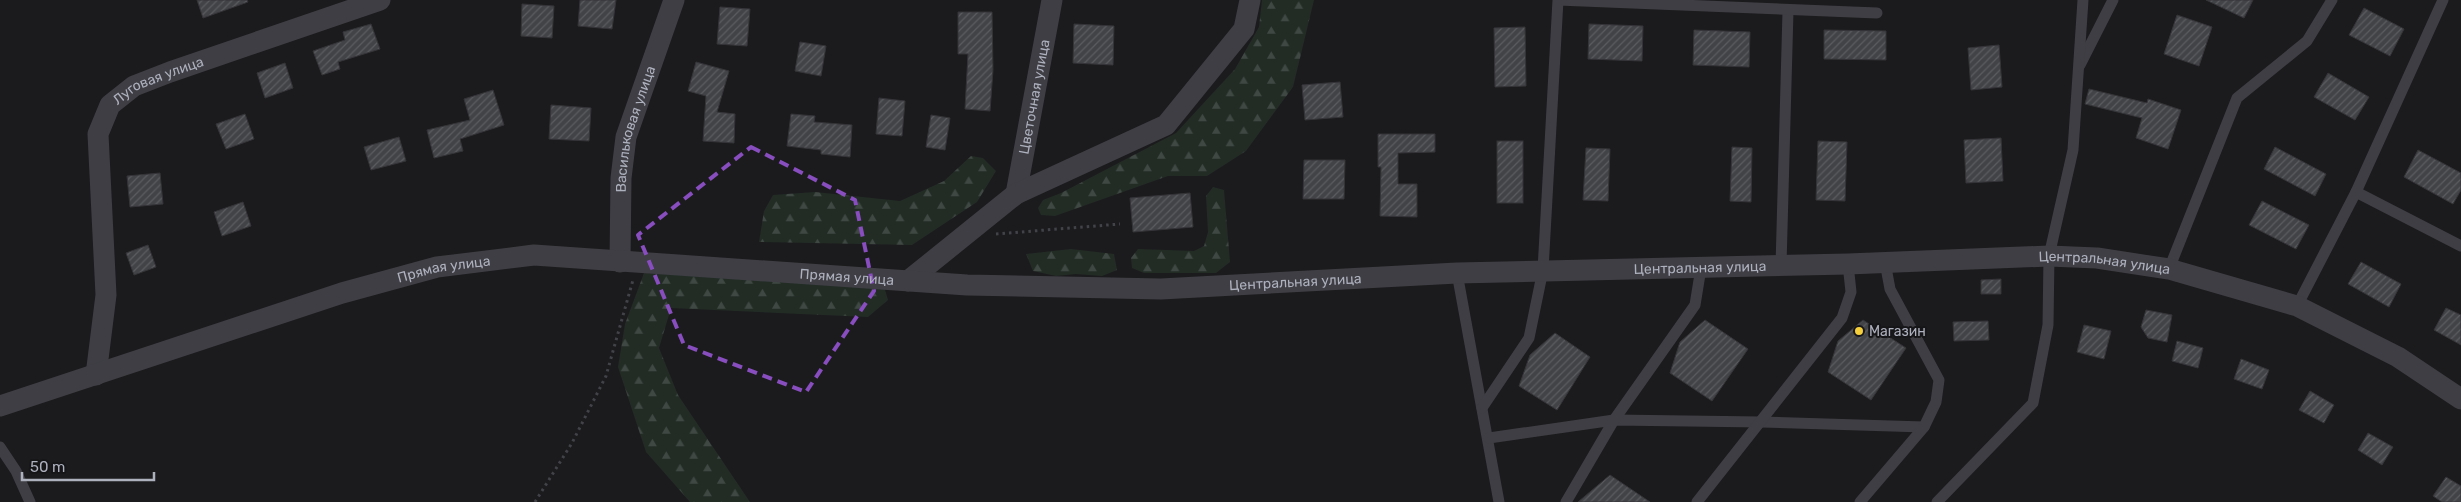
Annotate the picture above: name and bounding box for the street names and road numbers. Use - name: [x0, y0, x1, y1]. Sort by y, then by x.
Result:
- street label: Цветочная улица: [1015, 38, 1053, 156]
- street label: Луговая улица: [109, 53, 206, 108]
- street label: Васильковая улица: [612, 63, 659, 192]
- street label: Центральная улица: [2038, 247, 2172, 278]
- street label: Прямая улица: [395, 252, 491, 286]
- street label: Центральная улица: [1634, 257, 1767, 277]
- street label: Прямая улица: [799, 265, 895, 288]
- street label: Центральная улица: [1229, 270, 1362, 294]

